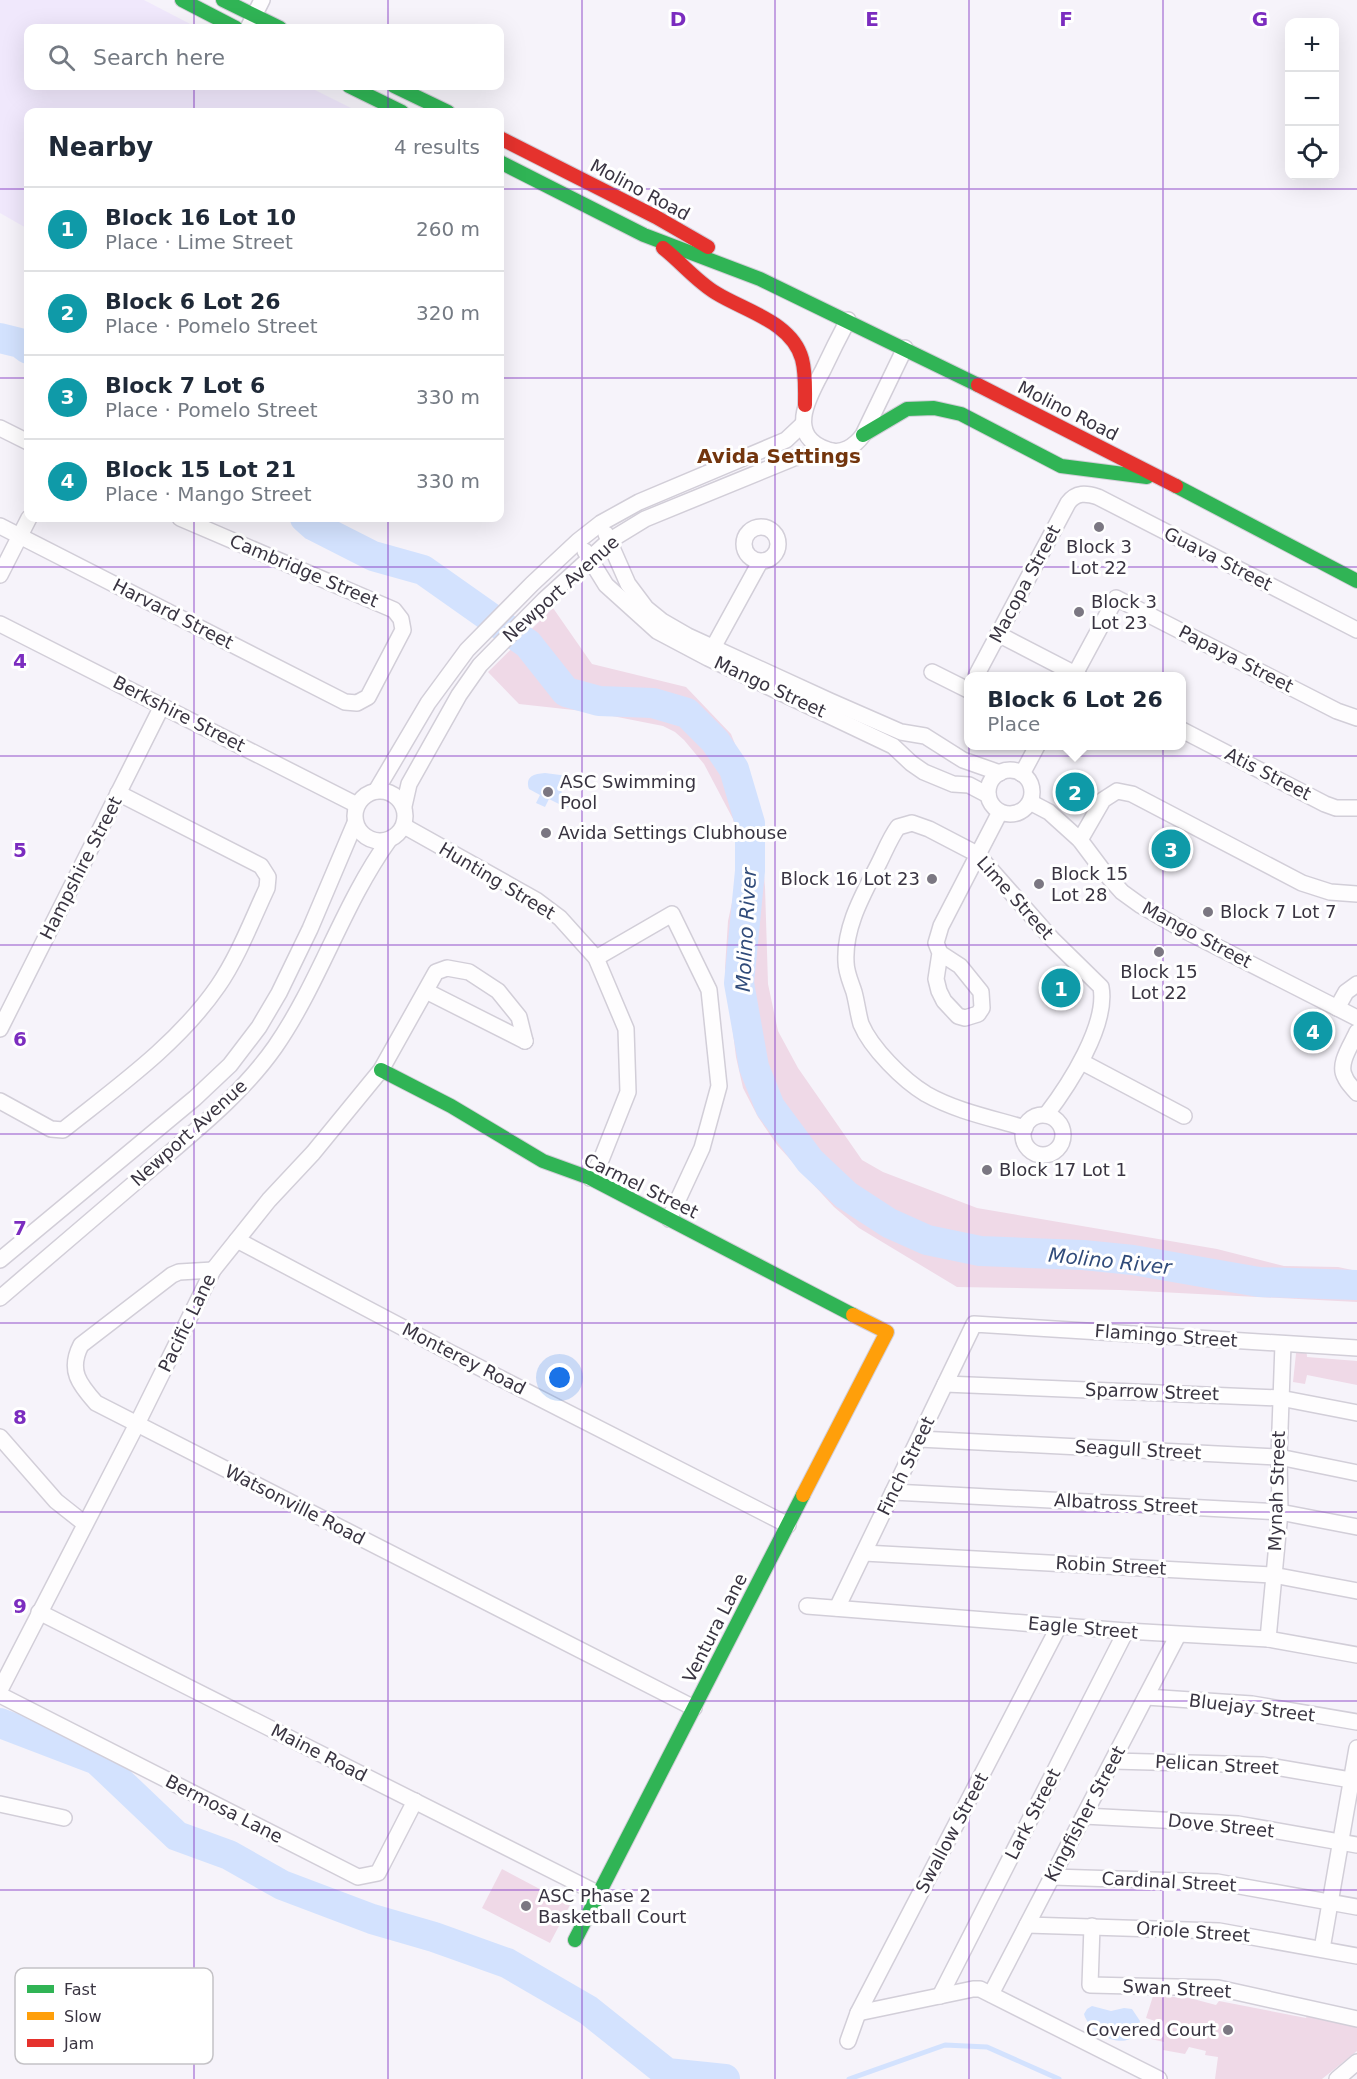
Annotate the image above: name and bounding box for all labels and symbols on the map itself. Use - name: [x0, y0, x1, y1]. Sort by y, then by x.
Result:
- text: D: [670, 7, 686, 31]
- text: E: [865, 7, 879, 31]
- text: F: [1059, 7, 1073, 31]
- text: G: [1252, 7, 1268, 31]
- street label: Molino Road: [587, 154, 694, 225]
- street label: Molino Road: [1015, 376, 1122, 445]
- district label: Avida Settings: [697, 444, 861, 468]
- marker: Block 3 Lot 22: [1092, 520, 1106, 534]
- street label: Macopa Street: [985, 521, 1064, 646]
- street label: Guava Street: [1161, 522, 1276, 595]
- street label: Cambridge Street: [227, 530, 382, 611]
- street label: Newport Avenue: [498, 531, 623, 646]
- place label: Block 3 Lot 22: [1066, 536, 1132, 578]
- street label: Harvard Street: [109, 574, 237, 653]
- place label: Block 3 Lot 23: [1091, 591, 1157, 633]
- marker: Block 3 Lot 23: [1072, 605, 1086, 619]
- street label: Papaya Street: [1175, 621, 1297, 696]
- text: 4: [13, 649, 27, 673]
- street label: Mango Street: [711, 651, 829, 722]
- street label: Berkshire Street: [110, 671, 249, 756]
- street label: Atis Street: [1222, 743, 1315, 804]
- pin: 2: [1056, 770, 1094, 814]
- place label: ASC Swimming Pool: [560, 771, 696, 813]
- marker: ASC Swimming Pool: [541, 785, 555, 799]
- street label: Hampshire Street: [35, 793, 126, 943]
- place label: Avida Settings Clubhouse: [558, 822, 787, 843]
- marker: Avida Settings Clubhouse: [539, 826, 553, 840]
- pin: 3: [1152, 826, 1190, 872]
- text: 5: [13, 838, 27, 862]
- street label: Hunting Street: [435, 838, 559, 923]
- street label: Lime Street: [973, 852, 1058, 943]
- place label: Block 15 Lot 28: [1051, 863, 1128, 905]
- water label: Molino River: [731, 866, 761, 992]
- place label: Block 16 Lot 23: [781, 868, 920, 889]
- marker: Block 16 Lot 23: [925, 872, 939, 886]
- marker: Block 15 Lot 28: [1032, 877, 1046, 891]
- street label: Mango Street: [1139, 897, 1256, 972]
- place label: Block 7 Lot 7: [1220, 901, 1337, 922]
- marker: Block 7 Lot 7: [1201, 905, 1215, 919]
- marker: Block 15 Lot 22: [1152, 945, 1166, 959]
- place label: Block 15 Lot 22: [1120, 961, 1198, 1003]
- pin: 1: [1042, 966, 1080, 1010]
- pin: 4: [1294, 1008, 1332, 1054]
- text: 6: [13, 1027, 27, 1051]
- street label: Newport Avenue: [126, 1075, 251, 1190]
- street label: Carmel Street: [581, 1149, 702, 1222]
- place label: Block 17 Lot 1: [999, 1159, 1127, 1180]
- marker: Block 17 Lot 1: [980, 1163, 994, 1177]
- text: 7: [13, 1216, 27, 1240]
- water label: Molino River: [1047, 1243, 1175, 1280]
- street label: Pacific Lane: [154, 1270, 219, 1375]
- street label: Monterey Road: [399, 1318, 529, 1399]
- street label: Flamingo Street: [1094, 1320, 1238, 1351]
- your location: [545, 1363, 574, 1392]
- street label: Sparrow Street: [1085, 1379, 1219, 1404]
- text: 8: [13, 1405, 27, 1429]
- street label: Finch Street: [873, 1413, 938, 1519]
- street label: Mynah Street: [1264, 1430, 1289, 1552]
- street label: Seagull Street: [1074, 1436, 1202, 1463]
- street label: Watsonville Road: [222, 1460, 369, 1549]
- street label: Albatross Street: [1054, 1489, 1198, 1518]
- street label: Robin Street: [1055, 1552, 1167, 1579]
- street label: Ventura Lane: [678, 1570, 751, 1686]
- text: 9: [13, 1594, 27, 1618]
- street label: Eagle Street: [1027, 1612, 1139, 1643]
- street label: Bluejay Street: [1188, 1689, 1316, 1726]
- street label: Maine Road: [268, 1719, 371, 1786]
- street label: Kingfisher Street: [1040, 1742, 1129, 1885]
- street label: Pelican Street: [1155, 1751, 1280, 1778]
- street label: Lark Street: [1001, 1765, 1064, 1863]
- street label: Swallow Street: [911, 1769, 992, 1897]
- street label: Bermosa Lane: [162, 1770, 286, 1847]
- street label: Dove Street: [1167, 1809, 1275, 1842]
- street label: Cardinal Street: [1101, 1867, 1237, 1896]
- place label: ASC Phase 2 Basketball Court: [538, 1885, 686, 1927]
- marker: ASC Phase 2 Basketball Court: [519, 1899, 533, 1913]
- street label: Oriole Street: [1135, 1917, 1251, 1946]
- legend: [15, 1968, 213, 2064]
- street label: Swan Street: [1122, 1975, 1232, 2002]
- text: Fast: [64, 1980, 96, 1999]
- text: Slow: [64, 2007, 101, 2026]
- place label: Covered Court: [1086, 2019, 1216, 2040]
- marker: Covered Court: [1221, 2023, 1235, 2037]
- text: Jam: [63, 2034, 94, 2053]

